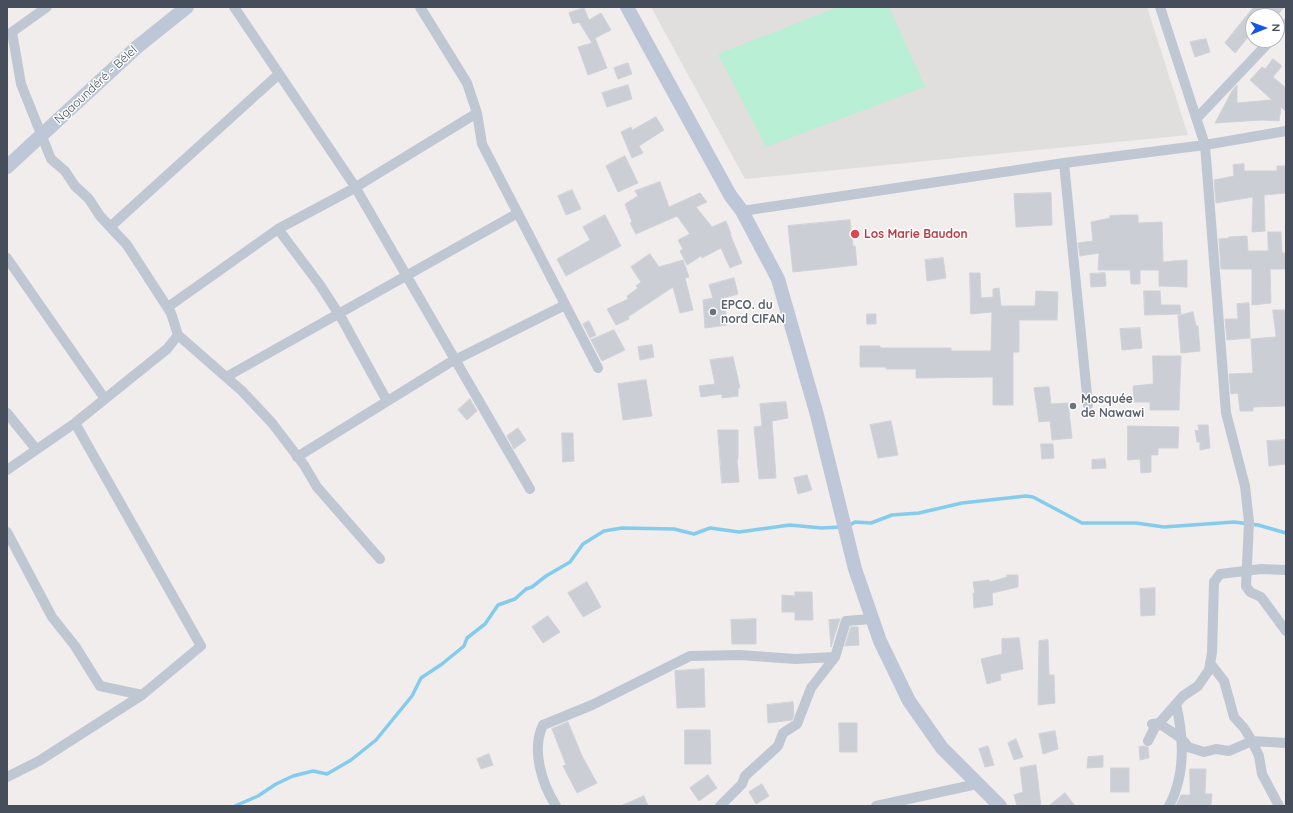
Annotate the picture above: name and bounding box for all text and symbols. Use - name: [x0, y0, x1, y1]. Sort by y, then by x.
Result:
- north arrow: [1245, 8, 1285, 48]
- text: N: [1269, 24, 1283, 32]
- street label: Ngaoundéré - Bélel: [52, 43, 140, 127]
- place label: Los Marie Baudon: [864, 227, 968, 241]
- marker: Los Marie Baudon: [849, 228, 861, 240]
- place label: EPCO. du nord CIFAN: [721, 298, 785, 326]
- marker: EPCO. du nord CIFAN: [708, 307, 718, 317]
- place label: Mosquée de Nawawi: [1081, 392, 1144, 420]
- marker: Mosquée de Nawawi: [1068, 401, 1078, 411]

